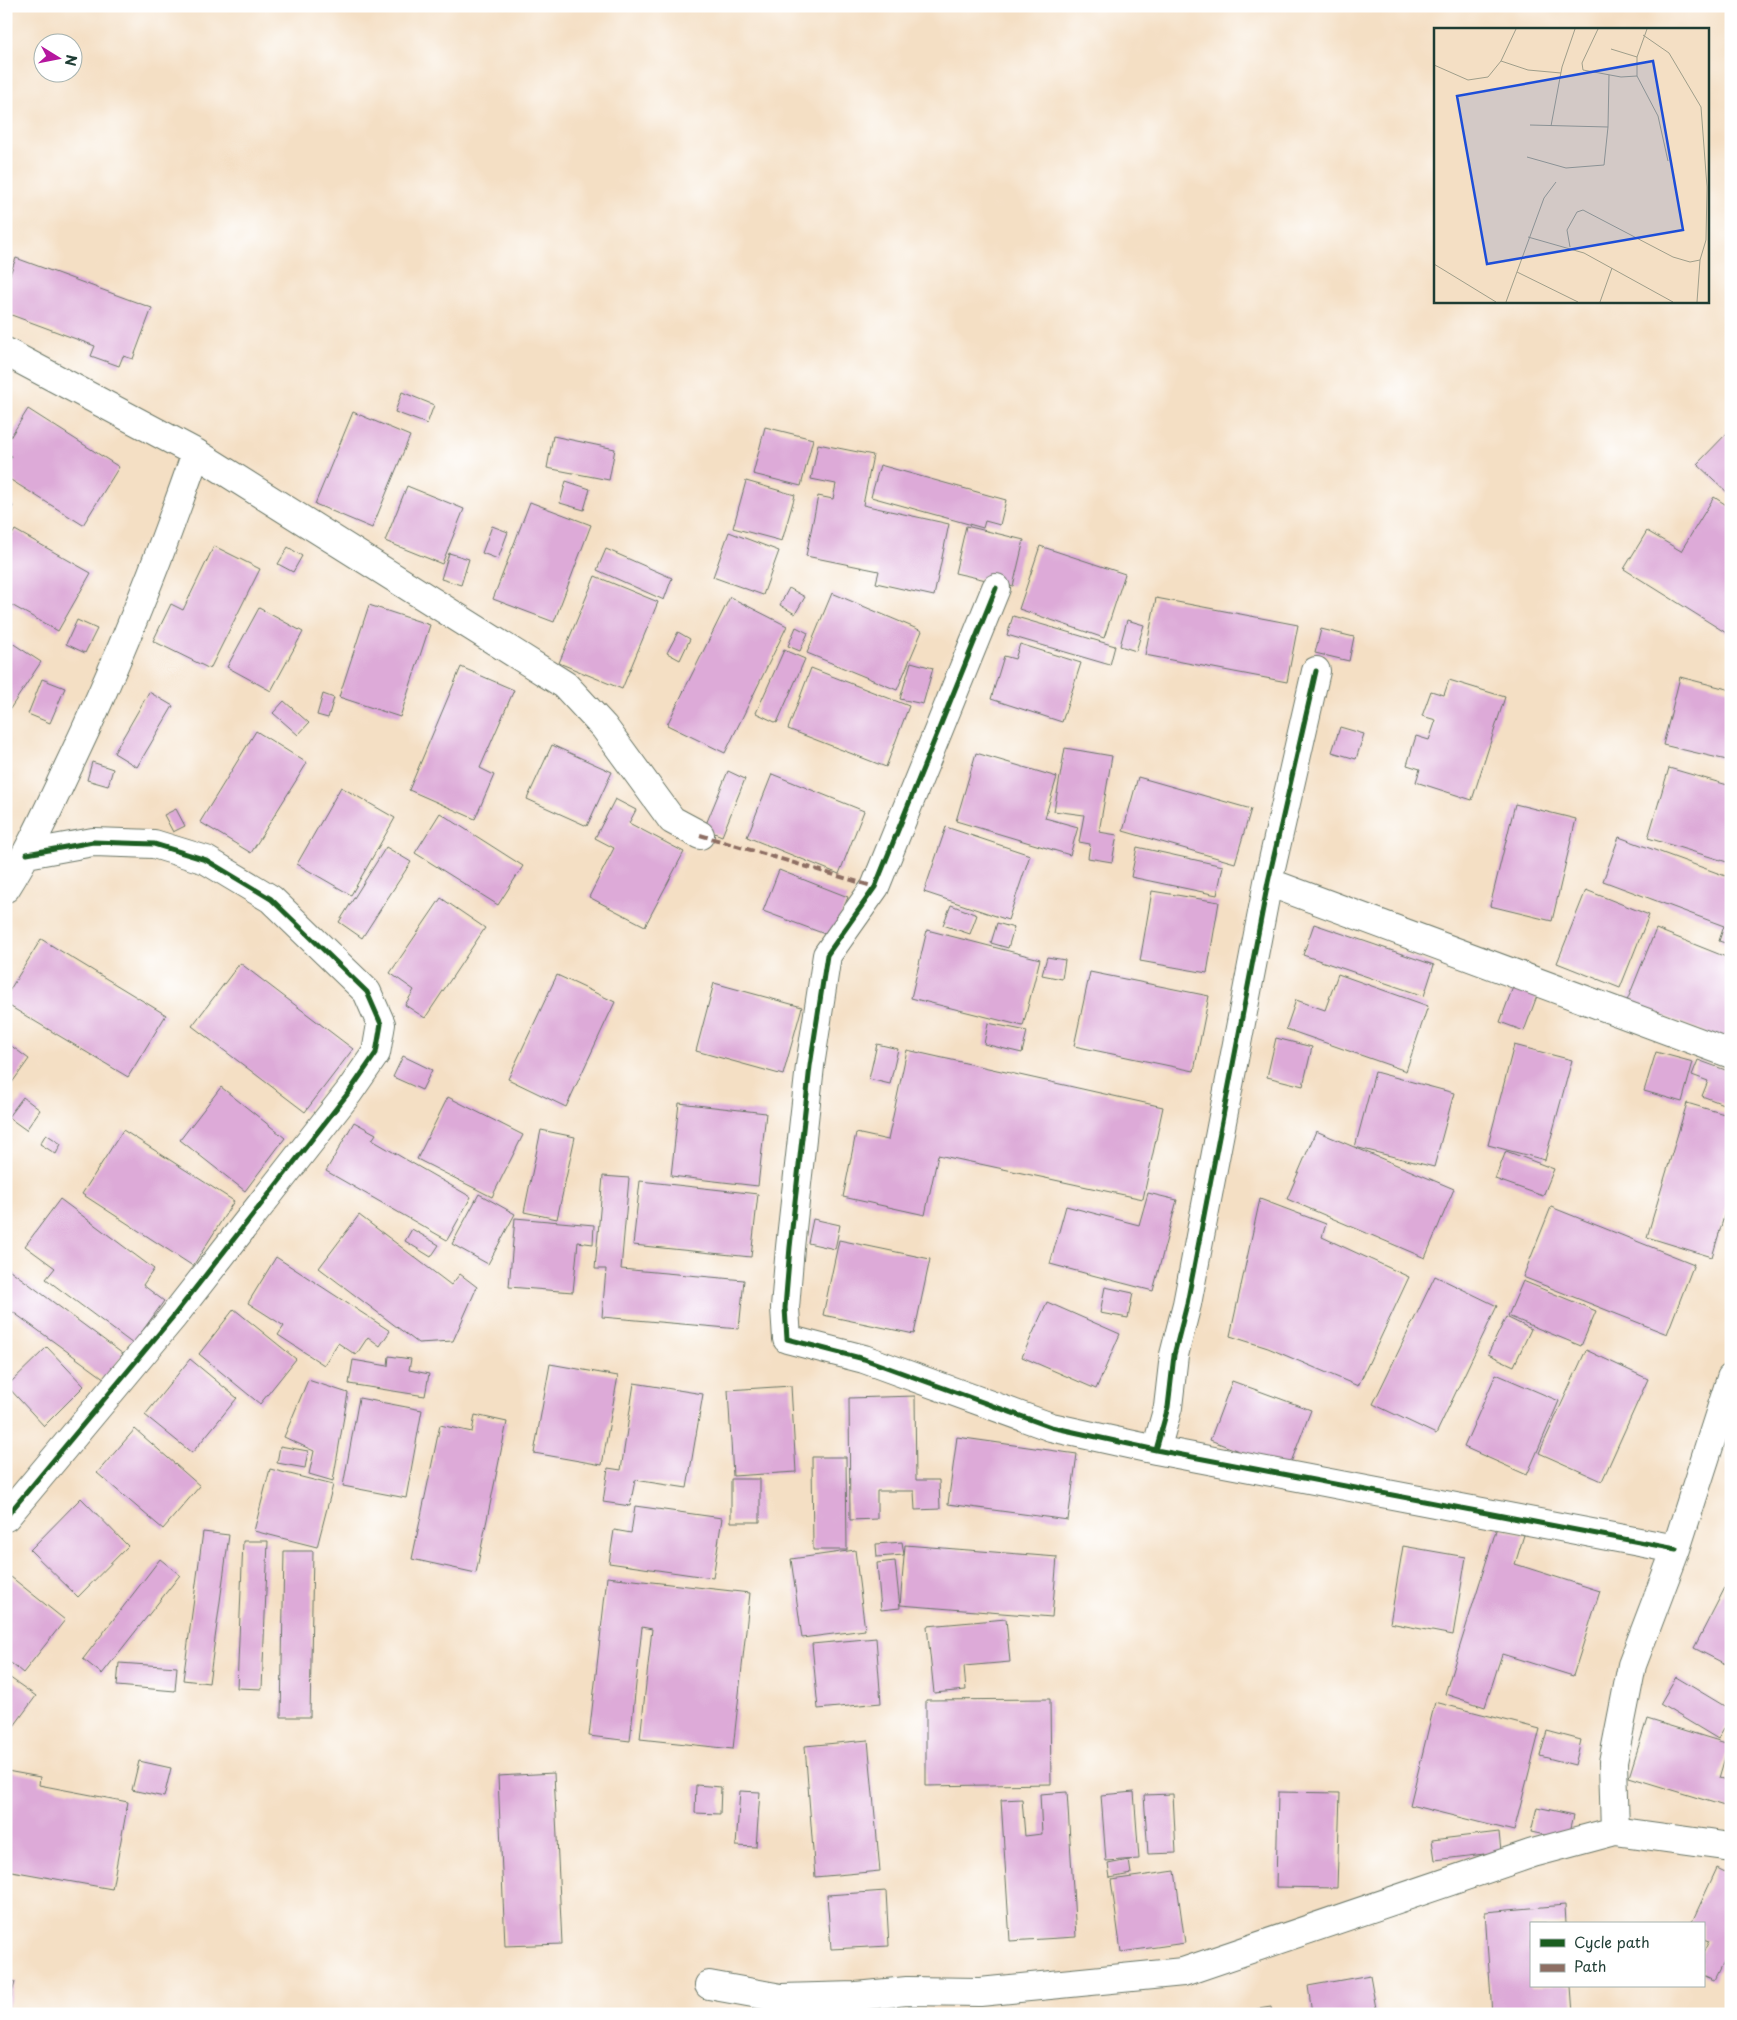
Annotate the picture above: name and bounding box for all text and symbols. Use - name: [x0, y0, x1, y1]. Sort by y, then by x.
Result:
- inset map: [1434, 28, 1710, 302]
- north arrow: [32, 32, 82, 82]
- text: N: [60, 53, 83, 68]
- legend: [1530, 1922, 1704, 1988]
- text: Cycle path: [1574, 1930, 1650, 1953]
- text: Path: [1574, 1954, 1606, 1977]

